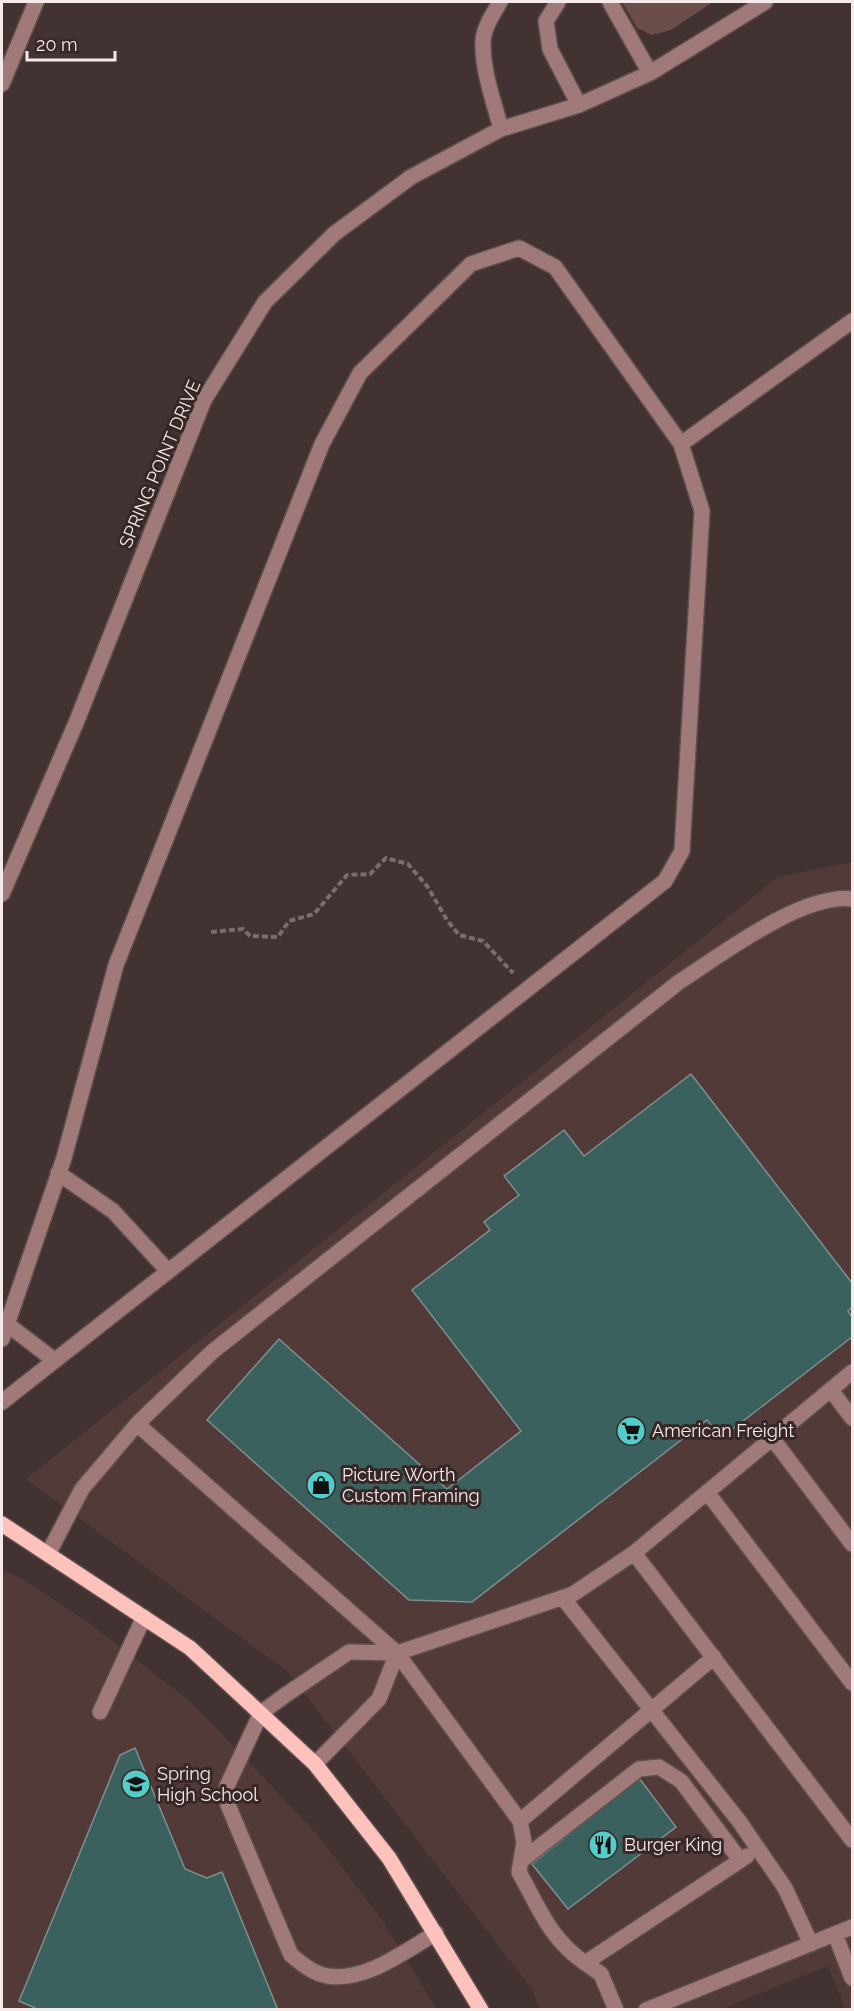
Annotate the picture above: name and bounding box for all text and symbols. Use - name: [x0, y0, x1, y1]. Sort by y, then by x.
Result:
- scale bar: [27, 24, 116, 62]
- text: 20 m: [36, 34, 78, 55]
- street label: SPRING POINT DRIVE: [115, 377, 204, 551]
- supermarket icon: American Freight: [615, 1415, 647, 1447]
- place label: American Freight: [652, 1420, 794, 1441]
- place label: Picture Worth Custom Framing: [342, 1464, 480, 1506]
- shop icon: Picture Worth Custom Framing: [305, 1469, 337, 1501]
- place label: Spring High School: [157, 1763, 258, 1805]
- school or university icon: Spring High School: [120, 1768, 152, 1800]
- restaurant icon: Burger King: [587, 1829, 619, 1861]
- place label: Burger King: [624, 1834, 722, 1855]

